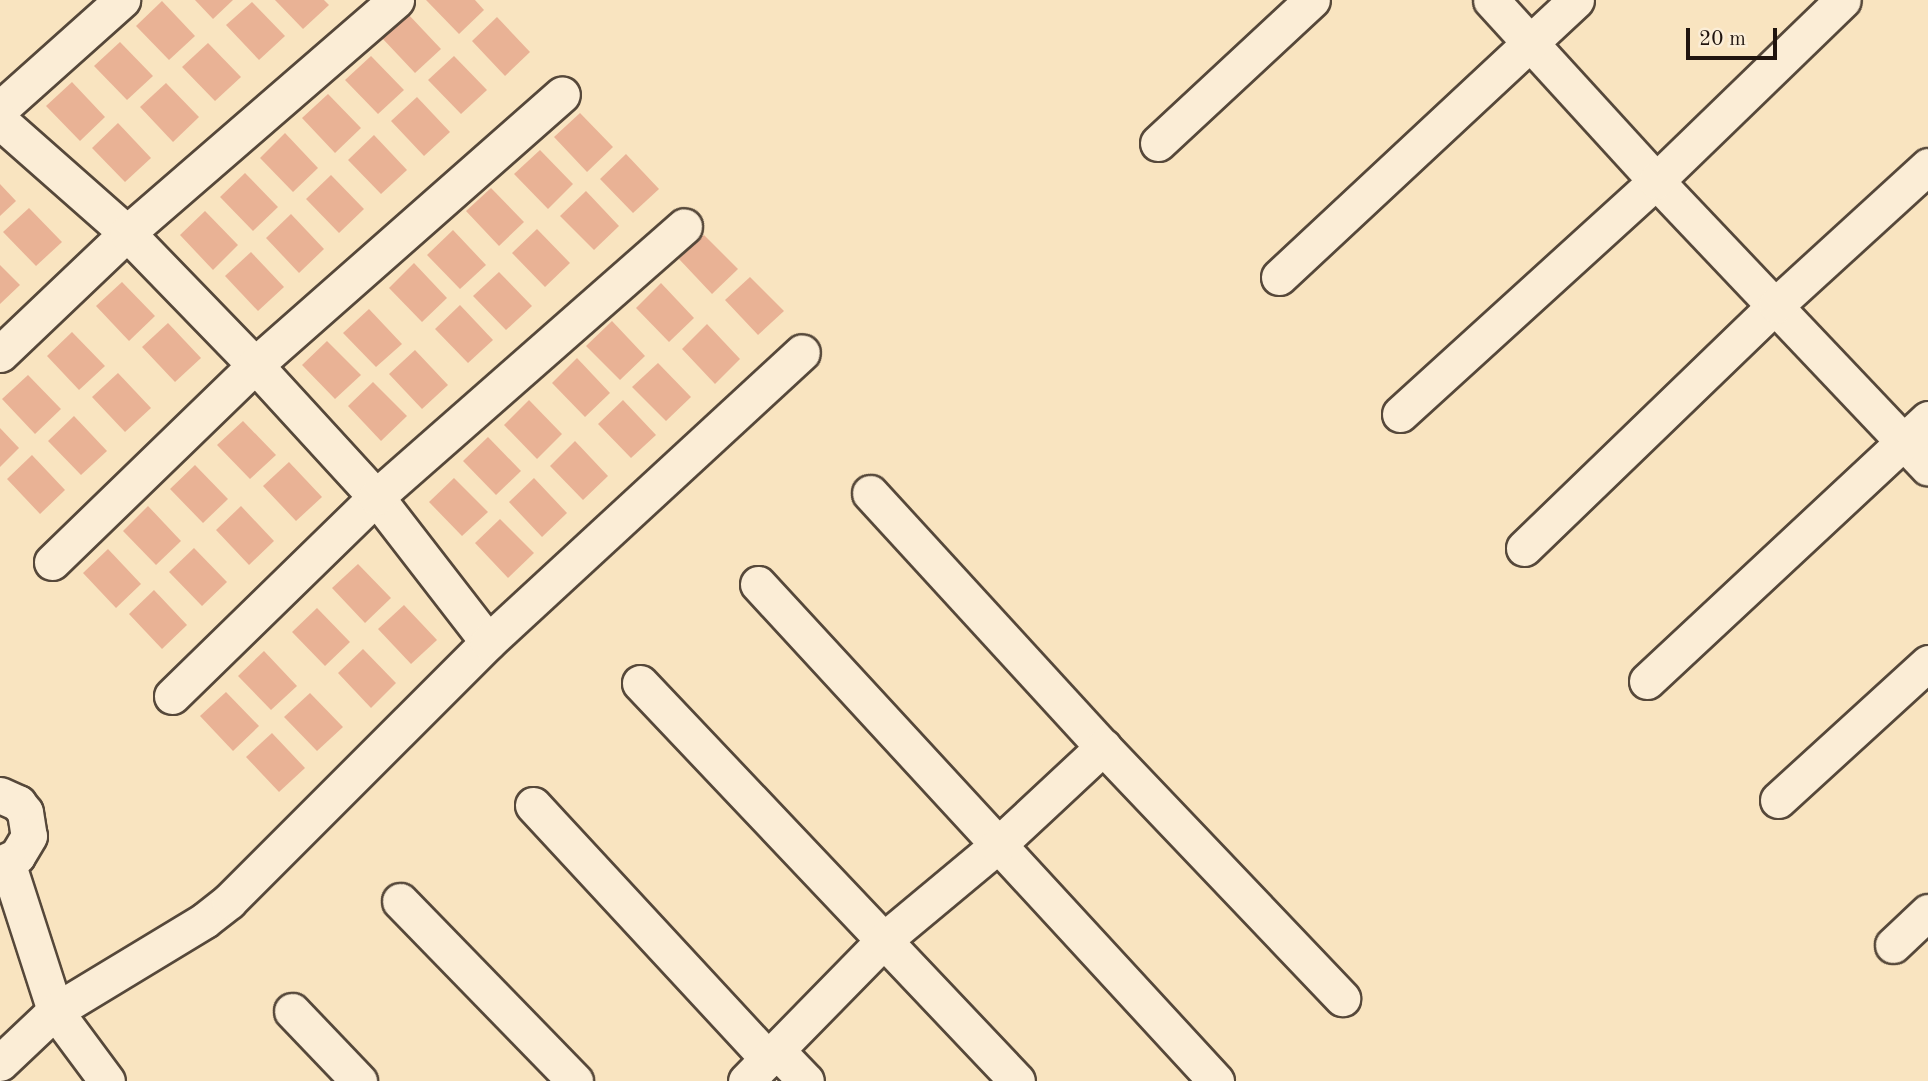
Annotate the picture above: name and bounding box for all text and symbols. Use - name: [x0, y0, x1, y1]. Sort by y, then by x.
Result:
- scale bar: [1690, 14, 1781, 58]
- text: 20 m: [1699, 29, 1746, 50]

